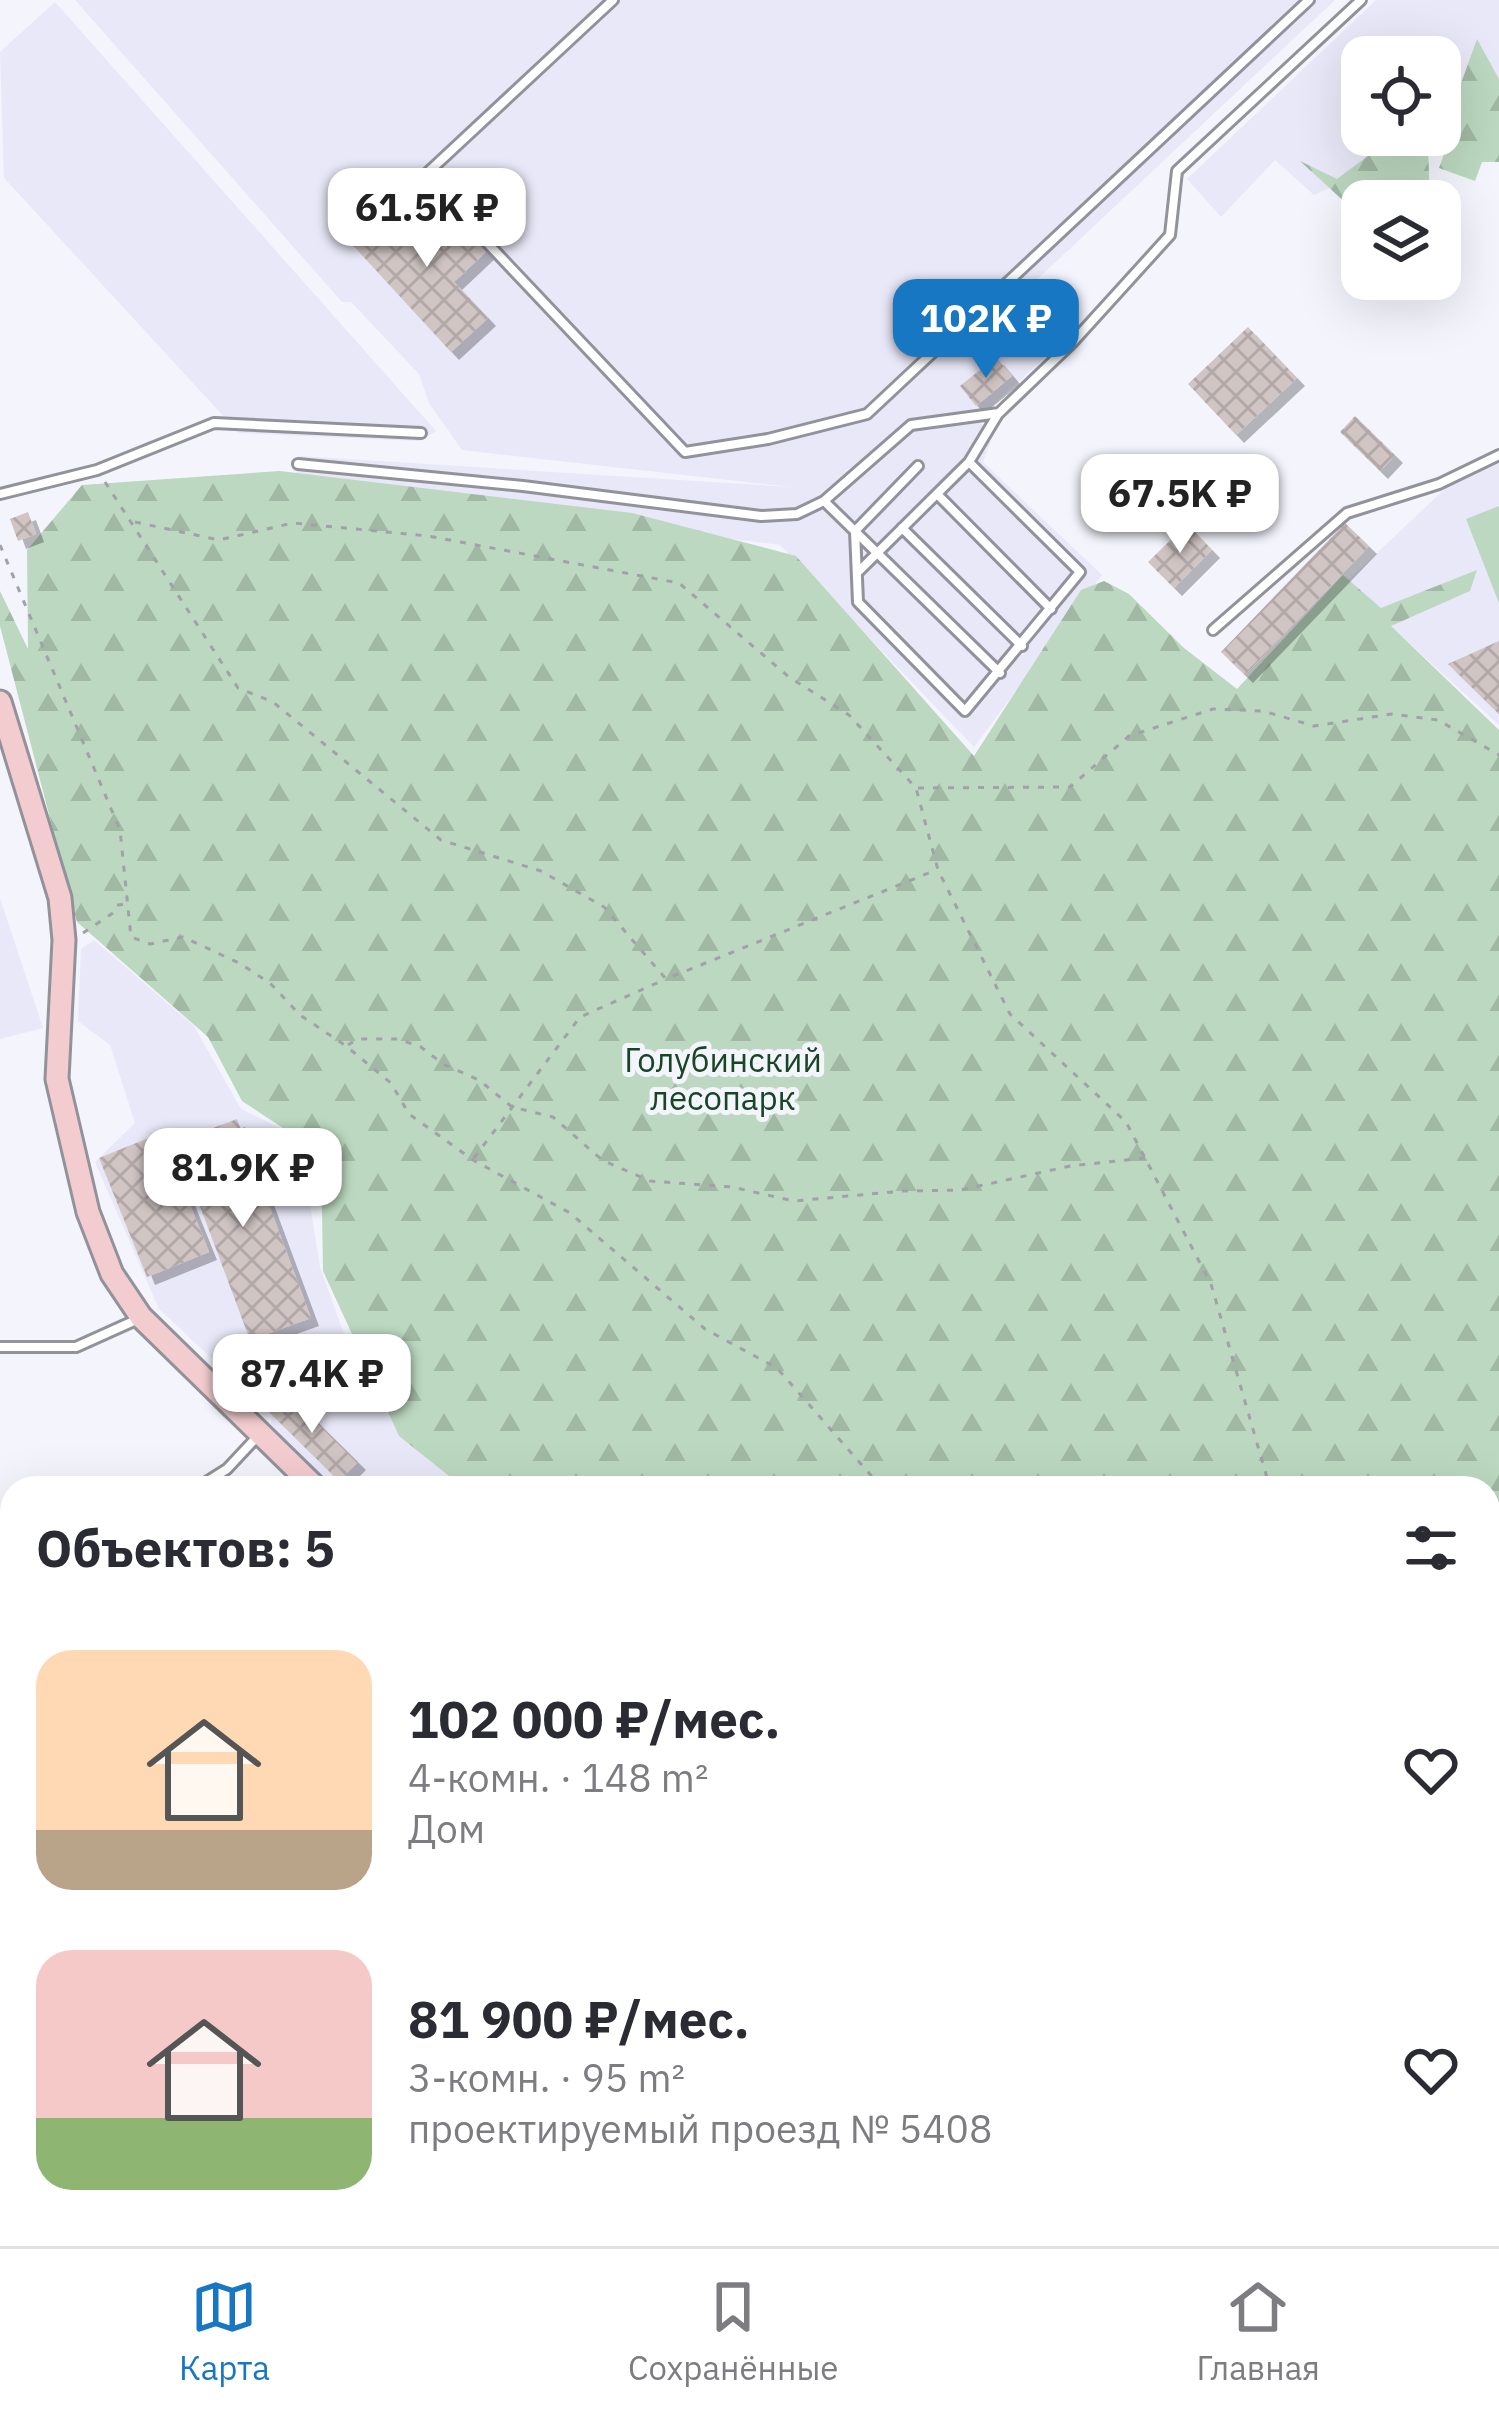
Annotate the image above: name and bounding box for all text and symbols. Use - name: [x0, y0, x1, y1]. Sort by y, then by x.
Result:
- map controls: [1341, 36, 1461, 300]
- button: locate: [1341, 36, 1461, 156]
- pin: 61.5K ₽: [316, 168, 538, 270]
- button: layers: [1341, 180, 1461, 300]
- text: 61.5K ₽: [355, 181, 499, 232]
- pin: 102K ₽: [888, 279, 1084, 381]
- text: 102K ₽: [920, 292, 1052, 343]
- pin: 67.5K ₽: [1069, 454, 1291, 556]
- text: 67.5K ₽: [1108, 467, 1252, 518]
- park label: Голубинский лесопарк: [624, 1038, 822, 1119]
- pin: 81.9K ₽: [132, 1128, 354, 1230]
- text: 81.9K ₽: [171, 1141, 315, 1192]
- pin: 87.4K ₽: [201, 1334, 423, 1436]
- text: 87.4K ₽: [240, 1347, 384, 1398]
- text: Объектов: 5: [36, 1515, 335, 1581]
- icon: filters: [1398, 1515, 1464, 1581]
- text: 102 000 ₽/мес.: [408, 1686, 780, 1752]
- icon: home: [132, 1698, 276, 1842]
- icon: heart: [1398, 1737, 1464, 1803]
- text: 4-комн. · 148 m²: [408, 1752, 708, 1803]
- text: Дом: [408, 1803, 485, 1854]
- text: 81 900 ₽/мес.: [408, 1986, 750, 2052]
- icon: home: [132, 1998, 276, 2142]
- icon: heart: [1398, 2037, 1464, 2103]
- text: 3-комн. · 95 m²: [408, 2052, 685, 2103]
- text: проектируемый проезд № 5408: [408, 2103, 992, 2154]
- tab: Карта: [179, 2274, 270, 2389]
- tab: Сохранённые: [628, 2274, 838, 2389]
- tab: Главная: [1197, 2274, 1320, 2389]

